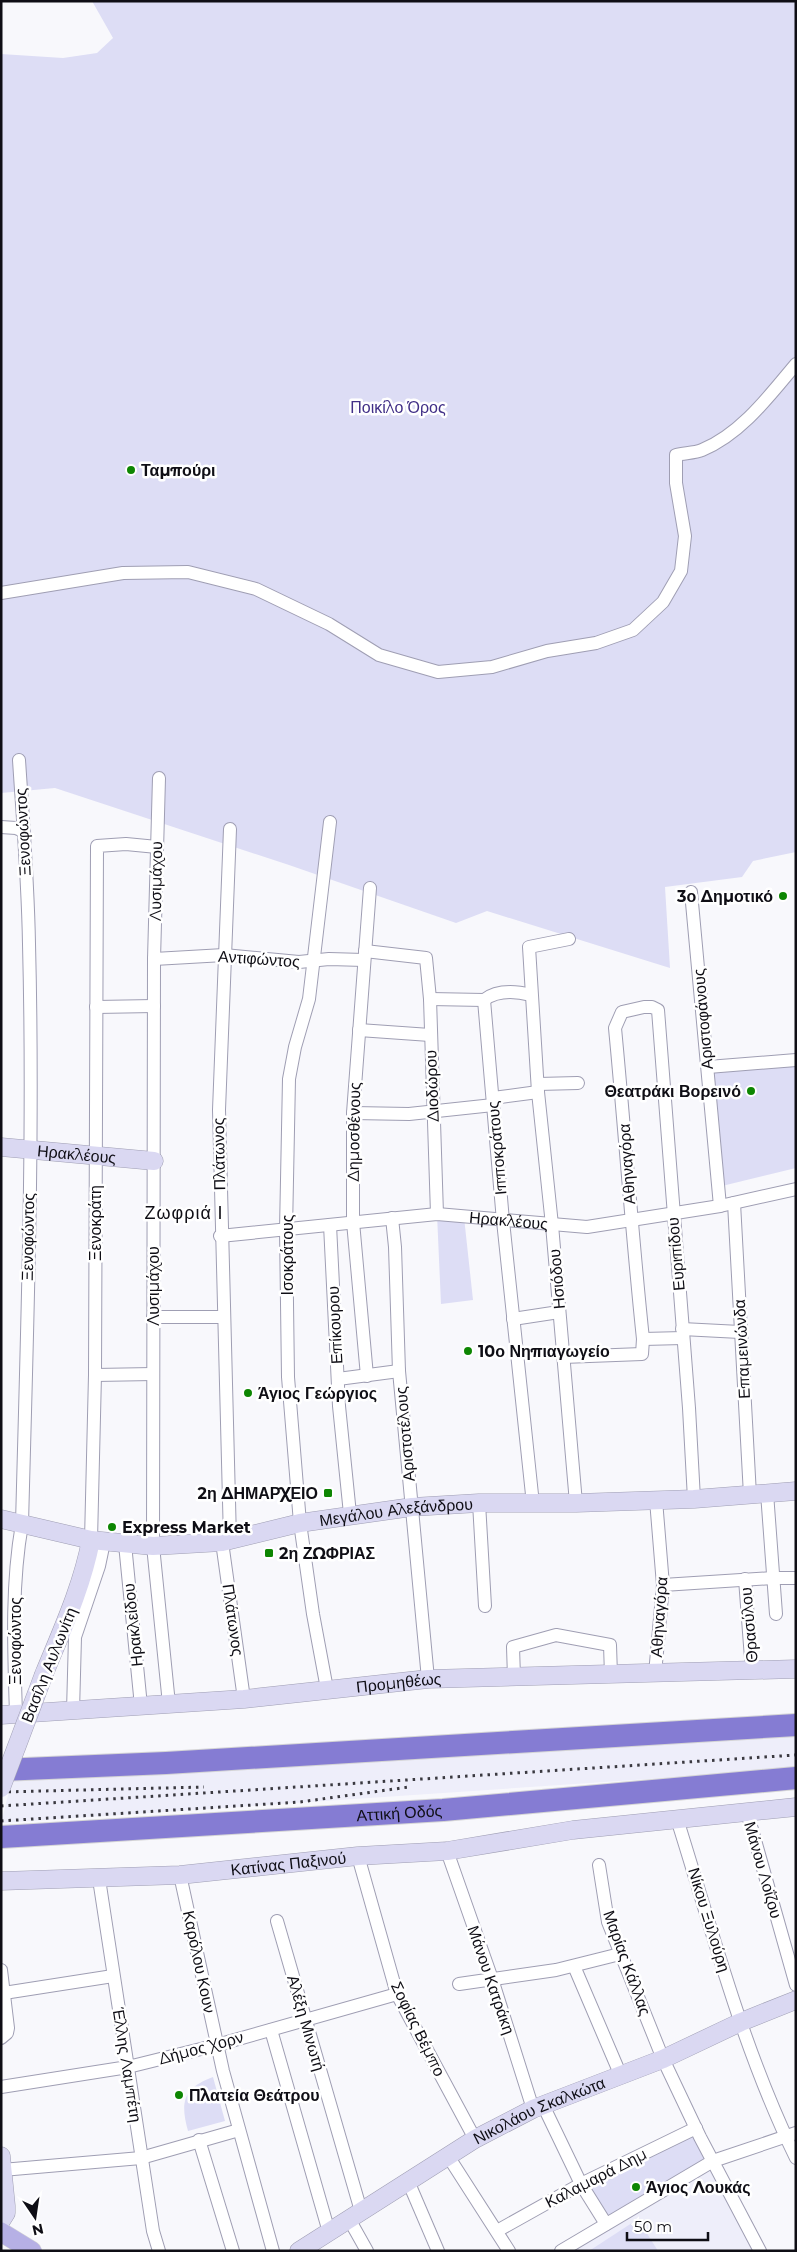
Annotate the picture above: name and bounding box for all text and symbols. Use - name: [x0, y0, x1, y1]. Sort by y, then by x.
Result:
- park label: Ποικίλο Όρος: [350, 398, 446, 417]
- place label: Ταμπούρι: [141, 461, 216, 480]
- marker: Ταμπούρι: [125, 464, 137, 476]
- street label: Ξενοφώντος: [11, 787, 35, 876]
- street label: Λυσιμάχου: [146, 841, 166, 921]
- place label: 3ο Δημοτικό: [676, 887, 773, 906]
- marker: 3ο Δημοτικό: [777, 890, 789, 902]
- street label: Αντιφώντος: [218, 947, 301, 971]
- street label: Αριστοφάνους: [689, 967, 717, 1070]
- street label: Διοδώρου: [421, 1050, 443, 1122]
- street label: Δημοσθένους: [344, 1082, 364, 1182]
- place label: Θεατράκι Βορεινό: [604, 1082, 741, 1101]
- marker: Θεατράκι Βορεινό: [745, 1085, 757, 1097]
- street label: Ιπποκράτους: [483, 1100, 511, 1196]
- street label: Πλάτωνος: [209, 1117, 229, 1191]
- street label: Αθηναγόρα: [615, 1123, 639, 1205]
- street label: Ηρακλέους: [36, 1141, 117, 1167]
- street label: Ξενοκράτη: [86, 1185, 105, 1261]
- street label: Ξενοφώντος: [18, 1193, 38, 1281]
- district label: Ζωφριά Ι: [144, 1202, 224, 1224]
- street label: Ηρακλέους: [468, 1207, 549, 1233]
- street label: Ισοκράτους: [278, 1214, 297, 1296]
- street label: Ευριπίδου: [663, 1216, 689, 1292]
- street label: Λυσιμάχου: [144, 1246, 163, 1326]
- street label: Ησιόδου: [545, 1248, 569, 1310]
- street label: Επίκουρου: [323, 1286, 347, 1364]
- street label: Επαμεινώνδα: [730, 1299, 754, 1399]
- place label: 10ο Νηπιαγωγείο: [478, 1342, 610, 1361]
- marker: 10ο Νηπιαγωγείο: [462, 1345, 474, 1357]
- place label: Άγιος Γεώργιος: [258, 1384, 377, 1403]
- street label: Αριστοτέλους: [391, 1385, 419, 1482]
- marker: Άγιος Γεώργιος: [242, 1387, 254, 1399]
- place label: 2η ΔΗΜΑΡΧΕΙΟ: [197, 1484, 318, 1503]
- marker: 2η ΔΗΜΑΡΧΕΙΟ: [322, 1487, 334, 1499]
- street label: Μεγάλου Αλεξάνδρου: [318, 1494, 473, 1530]
- place label: Express Market: [122, 1518, 251, 1537]
- marker: Express Market: [106, 1521, 118, 1533]
- place label: 2η ΖΩΦΡΙΑΣ: [279, 1544, 376, 1563]
- marker: 2η ΖΩΦΡΙΑΣ: [263, 1547, 275, 1559]
- street label: Αθηναγόρα: [647, 1576, 671, 1658]
- street label: Ηρακλείδου: [119, 1582, 147, 1668]
- street label: Πλάτωνος: [219, 1583, 248, 1658]
- street label: Θρασύλου: [736, 1586, 762, 1664]
- street label: Ξενοφώντος: [6, 1597, 25, 1685]
- street label: Βασίλη Αυλωνίτη: [17, 1605, 81, 1725]
- street label: Προμηθέως: [355, 1669, 442, 1696]
- street label: Αττική Οδός: [356, 1801, 443, 1825]
- street label: Μάνου Λοΐζου: [740, 1819, 786, 1921]
- street label: Κατίνας Παξινού: [230, 1848, 347, 1879]
- street label: Νίκου Ξυλούρη: [684, 1865, 734, 1975]
- street label: Μαρίας Κάλλας: [599, 1908, 655, 2018]
- street label: Καρόλου Κουν: [179, 1909, 219, 2015]
- street label: Μάνου Κατράκη: [464, 1923, 518, 2037]
- street label: Αλέξη Μινωτή: [283, 1973, 329, 2073]
- street label: Σοφίας Βέμπο: [387, 1979, 449, 2080]
- street label: Έλλης Λαμπέτη: [108, 2005, 145, 2124]
- street label: Δήμος Χορν: [157, 2028, 245, 2068]
- street label: Νικολάου Σκαλκώτα: [470, 2073, 608, 2148]
- place label: Πλατεία Θεάτρου: [189, 2086, 320, 2105]
- marker: Πλατεία Θεάτρου: [173, 2089, 185, 2101]
- street label: Καλαμαρά Δημ: [542, 2144, 650, 2212]
- place label: Άγιος Λουκάς: [646, 2178, 751, 2197]
- marker: Άγιος Λουκάς: [630, 2181, 642, 2193]
- north arrow: [10, 2192, 60, 2242]
- scale bar: [627, 2210, 708, 2242]
- text: 50 m: [634, 2217, 672, 2236]
- text: N: [30, 2220, 45, 2240]

